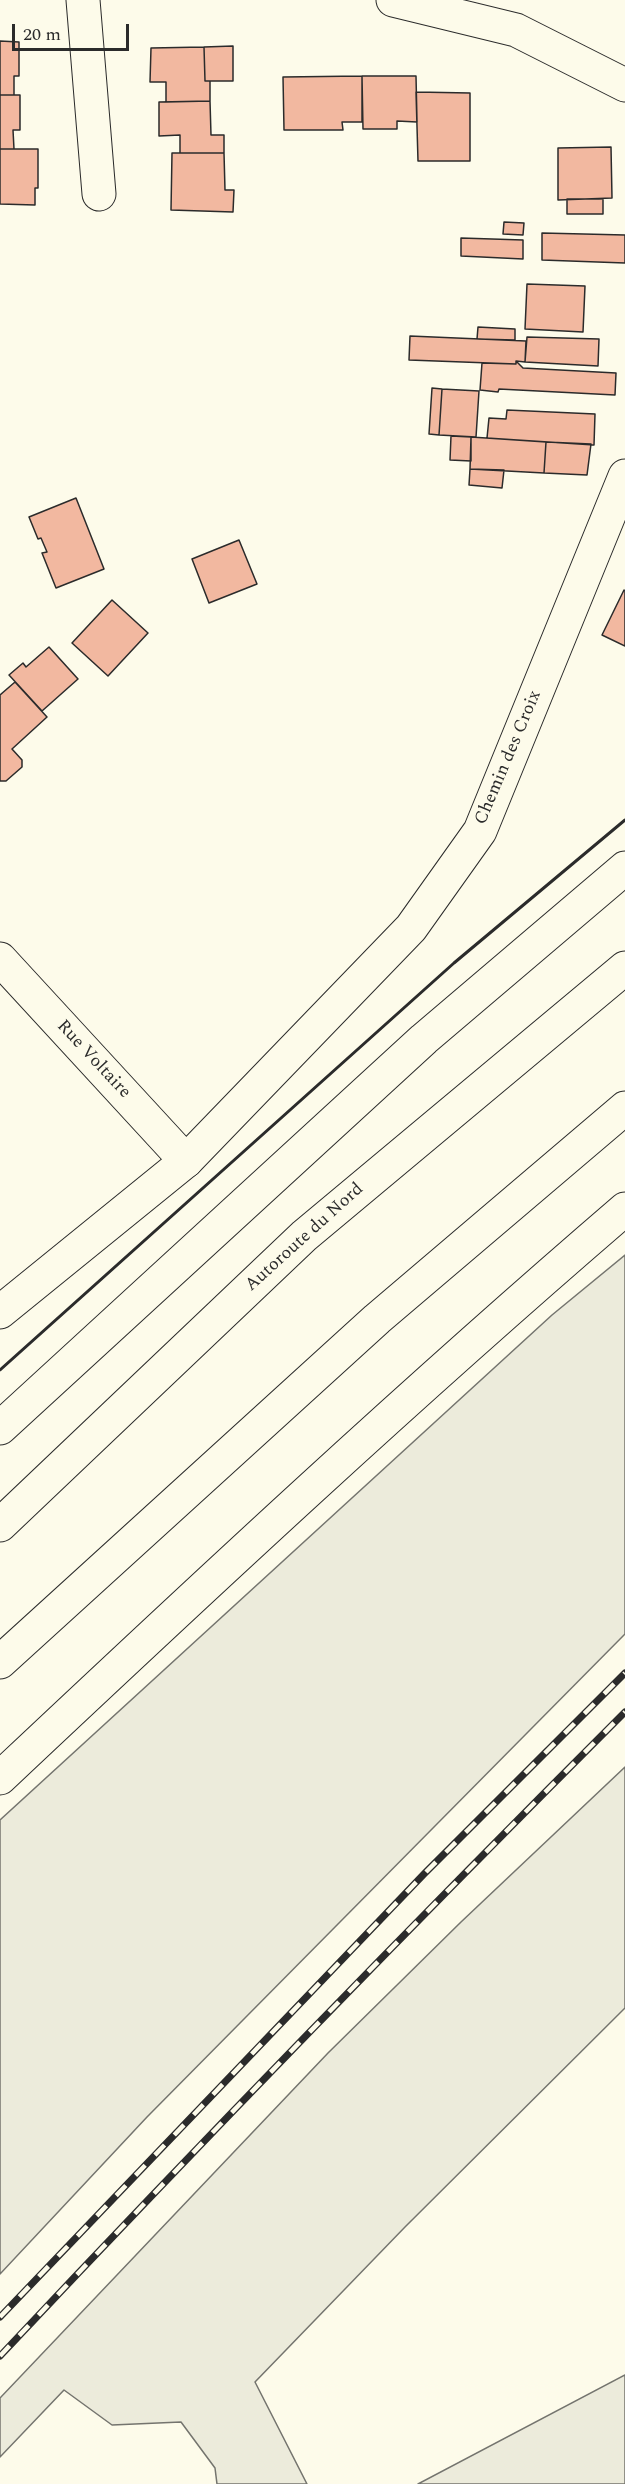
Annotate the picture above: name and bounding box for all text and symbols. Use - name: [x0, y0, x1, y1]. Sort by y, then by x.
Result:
- scale bar: [15, 12, 132, 50]
- text: 20 m: [23, 21, 61, 48]
- street label: Chemin des Croix: [471, 688, 547, 828]
- street label: Rue Voltaire: [51, 1016, 135, 1104]
- street label: Autoroute du Nord: [241, 1179, 369, 1297]

